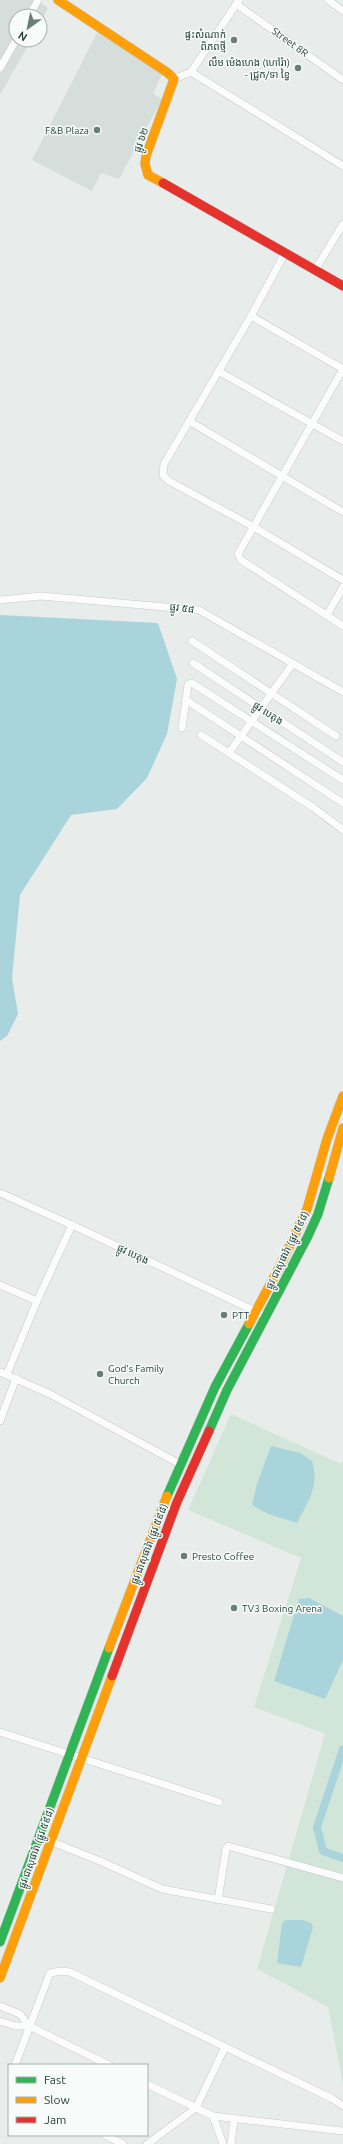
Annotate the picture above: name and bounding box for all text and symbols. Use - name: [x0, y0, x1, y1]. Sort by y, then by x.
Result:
- north arrow: [8, 8, 48, 48]
- street label: Street 8R: [270, 25, 310, 59]
- place label: ផ្ទះសំណាក់ ពិភពថ្មី: [185, 28, 226, 53]
- text: N: [16, 29, 29, 44]
- marker: ផ្ទះសំណាក់ ពិភពថ្មី: [229, 35, 239, 45]
- place label: លឹម ម៉េងហេង (ហៅរ៉ា) - ជ្រូក/ទា ខ្វៃ: [208, 56, 290, 81]
- marker: លឹម ម៉េងហេង (ហៅរ៉ា) - ជ្រូក/ទា ខ្វៃ: [293, 63, 303, 73]
- place label: F&B Plaza: [45, 125, 89, 136]
- marker: F&B Plaza: [92, 125, 102, 135]
- street label: ផ្លូវ ៦២: [132, 126, 154, 155]
- street label: ផ្លូវ ៥៨: [169, 601, 195, 619]
- street label: ផ្លូវ បេតុង: [249, 699, 285, 730]
- street label: ផ្លូវ ជាសុផារ៉ា (ផ្លូវ ៥៩៨): [263, 1209, 314, 1293]
- street label: ផ្លូវ បេតុង: [114, 1242, 151, 1270]
- marker: PTT: [219, 1310, 229, 1320]
- place label: PTT: [232, 1310, 250, 1321]
- place label: God's Family Church: [108, 1363, 164, 1386]
- marker: God's Family Church: [95, 1369, 105, 1379]
- street label: ផ្លូវ ជាសុផារ៉ា (ផ្លូវ ៥៩៨): [129, 1502, 173, 1587]
- marker: Presto Coffee: [179, 1551, 189, 1561]
- place label: Presto Coffee: [192, 1551, 254, 1562]
- marker: TV3 Boxing Arena: [229, 1603, 239, 1613]
- place label: TV3 Boxing Arena: [242, 1603, 322, 1614]
- street label: ផ្លូវ ជាសុផារ៉ា (ផ្លូវ ៥៩៨): [16, 1806, 59, 1891]
- legend: [8, 2064, 148, 2136]
- text: Fast: [44, 2073, 66, 2086]
- text: Slow: [44, 2093, 70, 2106]
- text: Jam: [44, 2113, 66, 2126]

